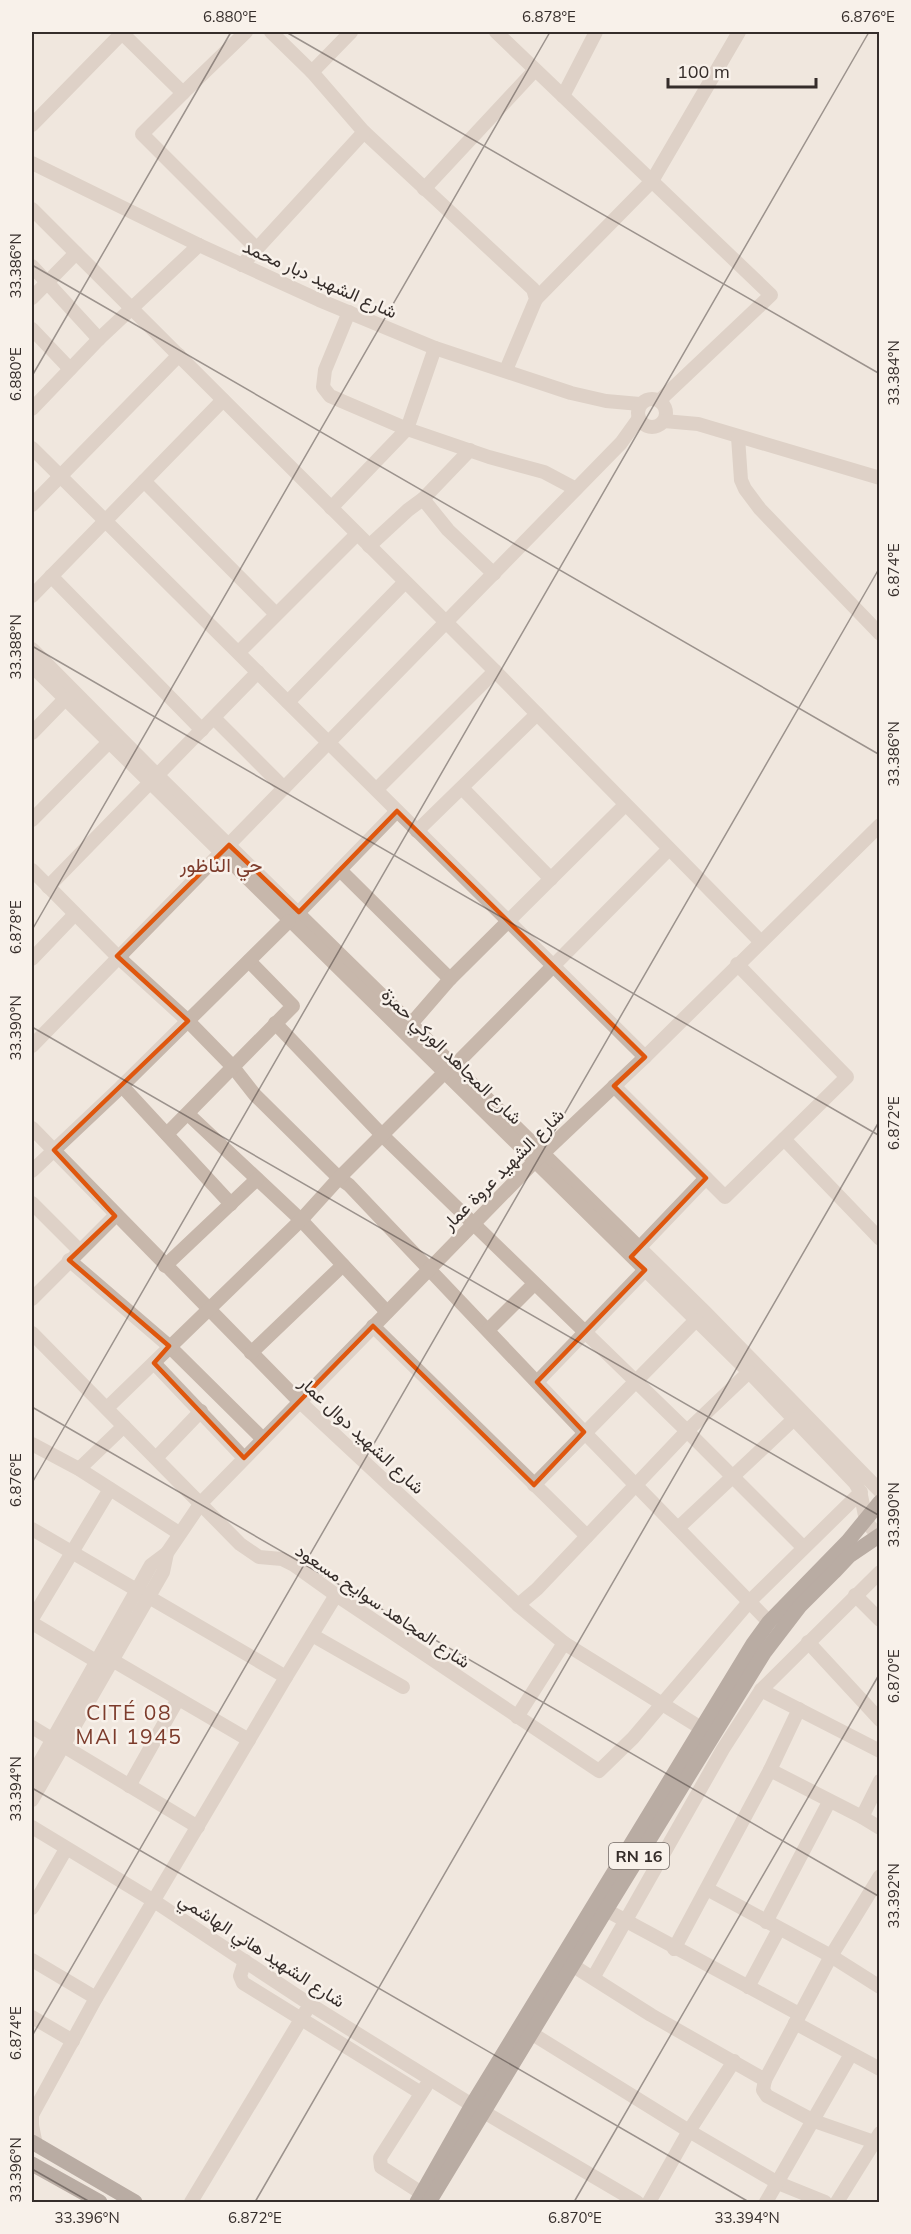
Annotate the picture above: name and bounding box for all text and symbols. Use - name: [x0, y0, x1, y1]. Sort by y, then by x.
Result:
- text: 6.880°E: [203, 7, 257, 26]
- text: 6.878°E: [522, 7, 576, 26]
- text: 6.876°E: [841, 7, 895, 26]
- scale bar: [668, 51, 816, 89]
- text: 100 m: [677, 60, 730, 83]
- text: 33.386°N: [6, 233, 25, 299]
- street label: شارع الشهيد دبار محمد: [239, 235, 401, 324]
- text: 33.384°N: [884, 340, 903, 406]
- text: 6.880°E: [6, 347, 25, 401]
- text: 6.874°E: [884, 543, 903, 597]
- text: 33.388°N: [6, 614, 25, 680]
- text: 33.386°N: [884, 721, 903, 787]
- district label: حي الناظور: [179, 852, 262, 882]
- text: 6.878°E: [6, 900, 25, 954]
- street label: شارع المجاهد الوركي حمزة: [374, 983, 527, 1132]
- text: 33.390°N: [6, 995, 25, 1061]
- text: 6.872°E: [884, 1096, 903, 1150]
- street label: شارع الشهيد عروة عمار: [437, 1103, 569, 1236]
- street label: شارع الشهيد دوال عمار: [293, 1370, 429, 1500]
- text: 6.876°E: [6, 1453, 25, 1507]
- text: 33.390°N: [884, 1482, 903, 1548]
- street label: شارع المجاهد سوايح مسعود: [291, 1539, 475, 1674]
- text: 6.870°E: [884, 1649, 903, 1703]
- district label: CITÉ 08 MAI 1945: [76, 1699, 182, 1749]
- text: 33.394°N: [6, 1756, 25, 1822]
- road number: RN 16: [609, 1843, 669, 1869]
- text: 33.392°N: [884, 1863, 903, 1929]
- street label: شارع الشهيد هاني الهاشمي: [172, 1888, 349, 2016]
- text: 6.874°E: [6, 2006, 25, 2060]
- text: 33.396°N: [6, 2137, 25, 2203]
- text: 33.396°N: [54, 2208, 120, 2227]
- text: 6.872°E: [228, 2208, 282, 2227]
- text: 6.870°E: [548, 2208, 602, 2227]
- text: 33.394°N: [714, 2208, 780, 2227]

